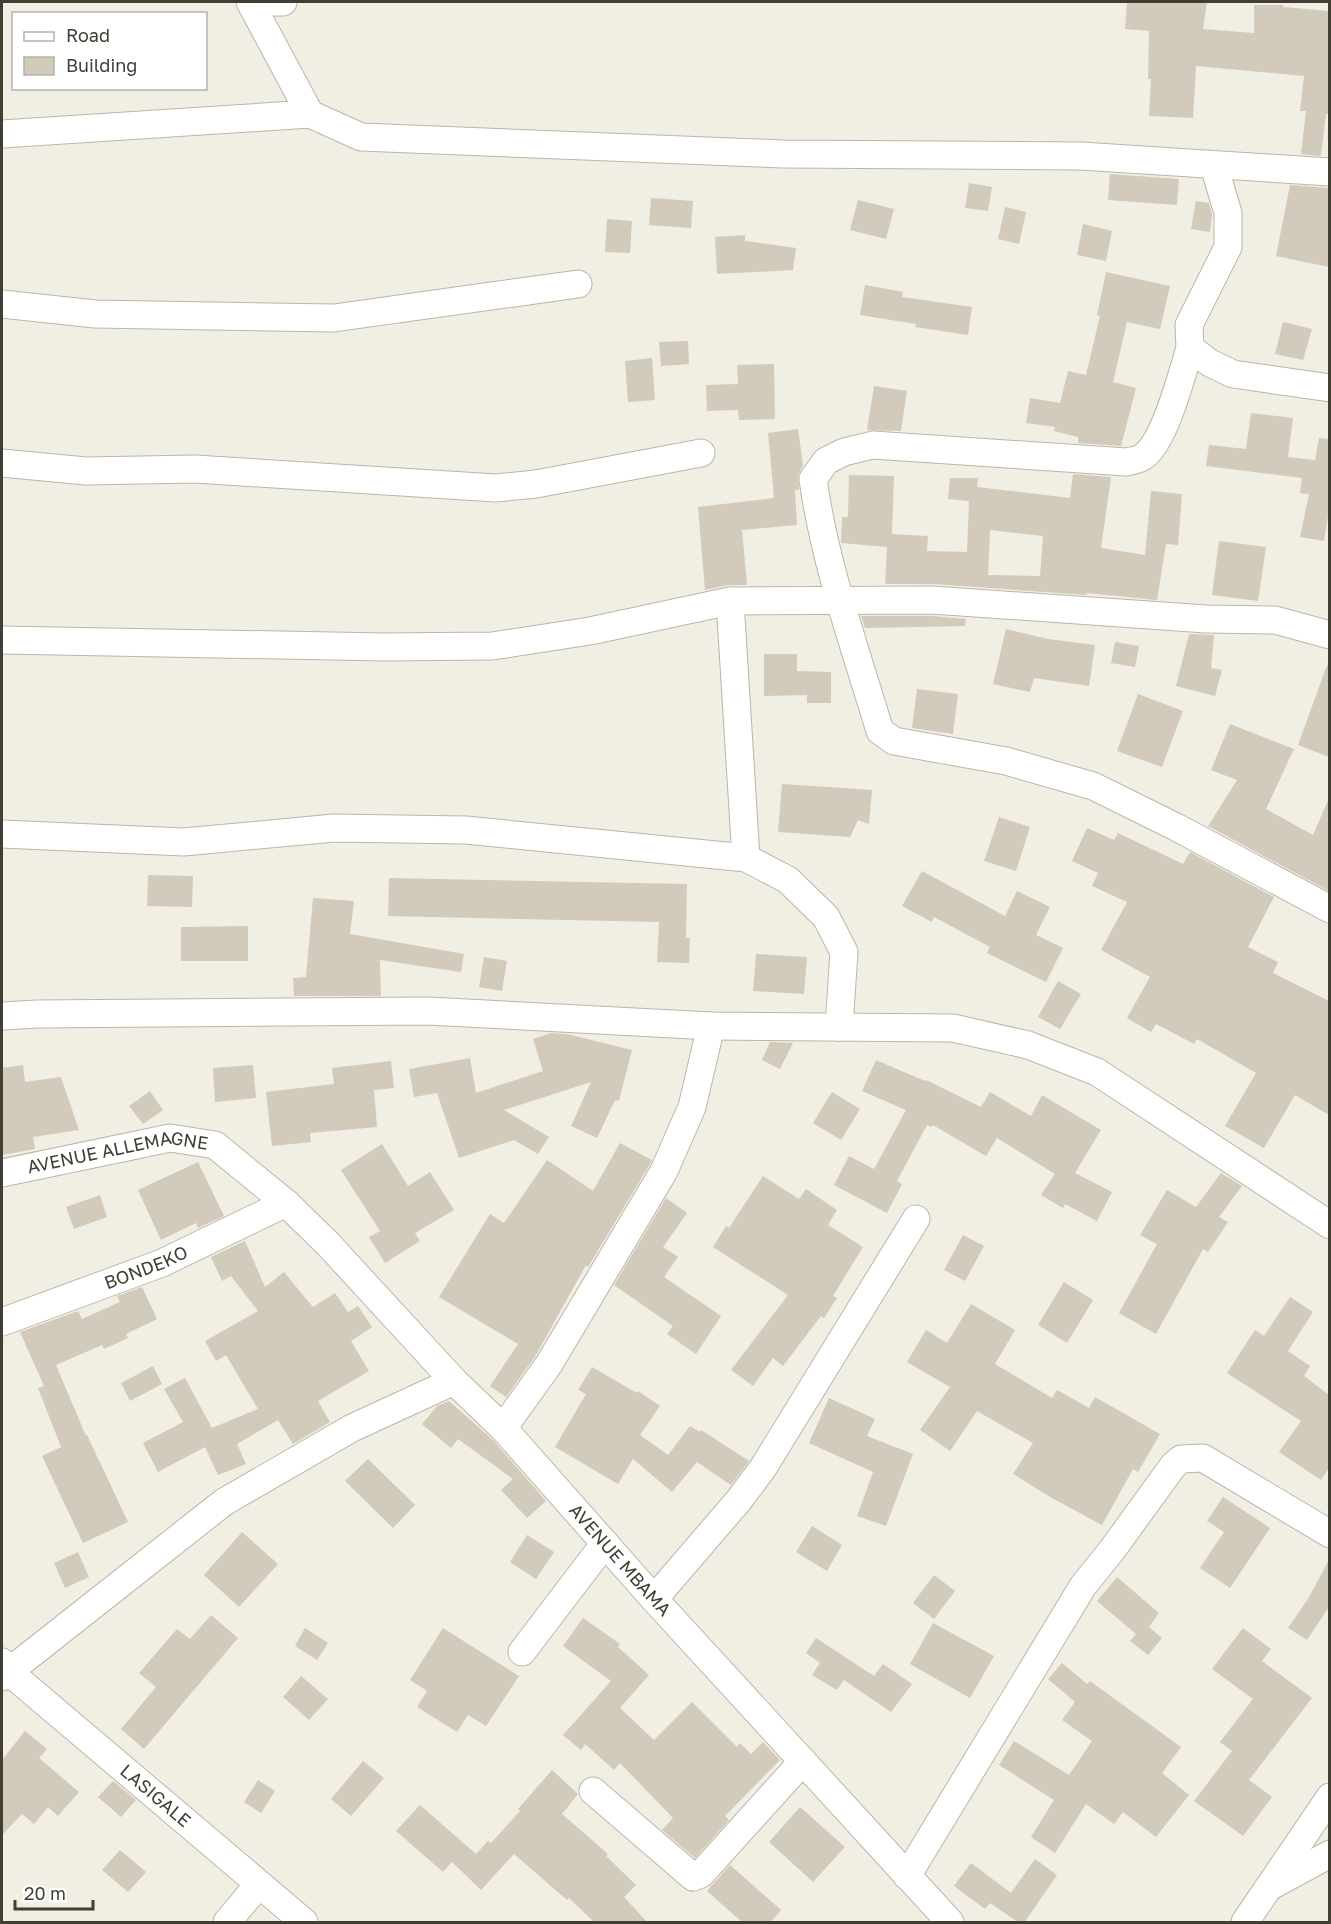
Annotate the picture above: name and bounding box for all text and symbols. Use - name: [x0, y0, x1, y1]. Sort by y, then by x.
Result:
- legend: [12, 12, 207, 90]
- text: Road: [66, 24, 110, 46]
- text: Building: [66, 54, 137, 76]
- street label: AVENUE ALLEMAGNE: [25, 1126, 210, 1177]
- street label: BONDEKO: [101, 1240, 191, 1293]
- street label: AVENUE MBAMA: [565, 1499, 676, 1620]
- street label: LASIGALE: [116, 1759, 196, 1831]
- scale bar: [15, 1873, 93, 1911]
- text: 20 m: [24, 1882, 66, 1904]

